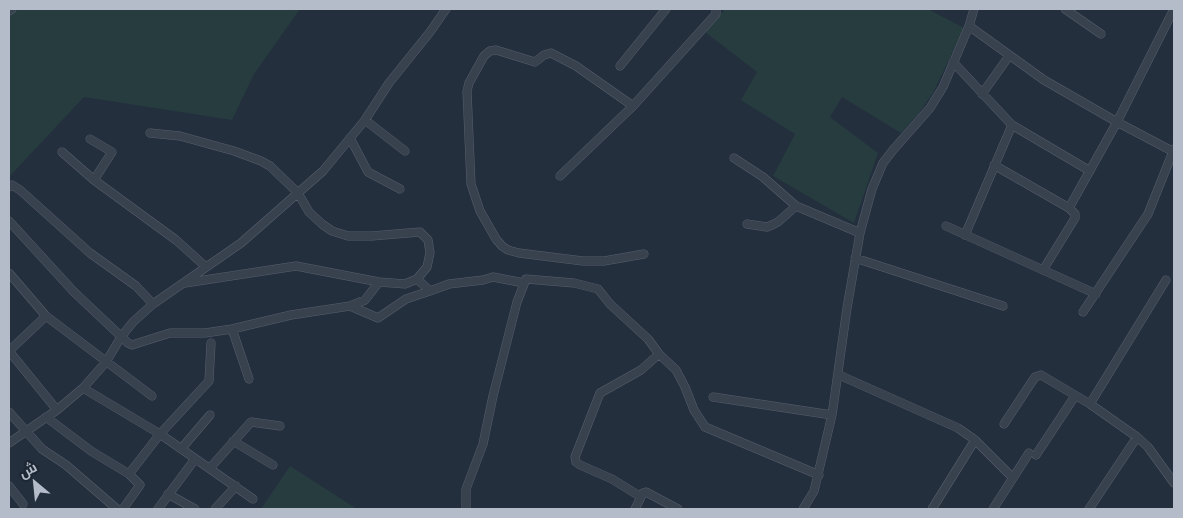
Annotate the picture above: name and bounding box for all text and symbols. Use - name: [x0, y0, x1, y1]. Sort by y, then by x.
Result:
- north arrow: [10, 458, 60, 508]
- text: ش: [16, 458, 40, 482]

